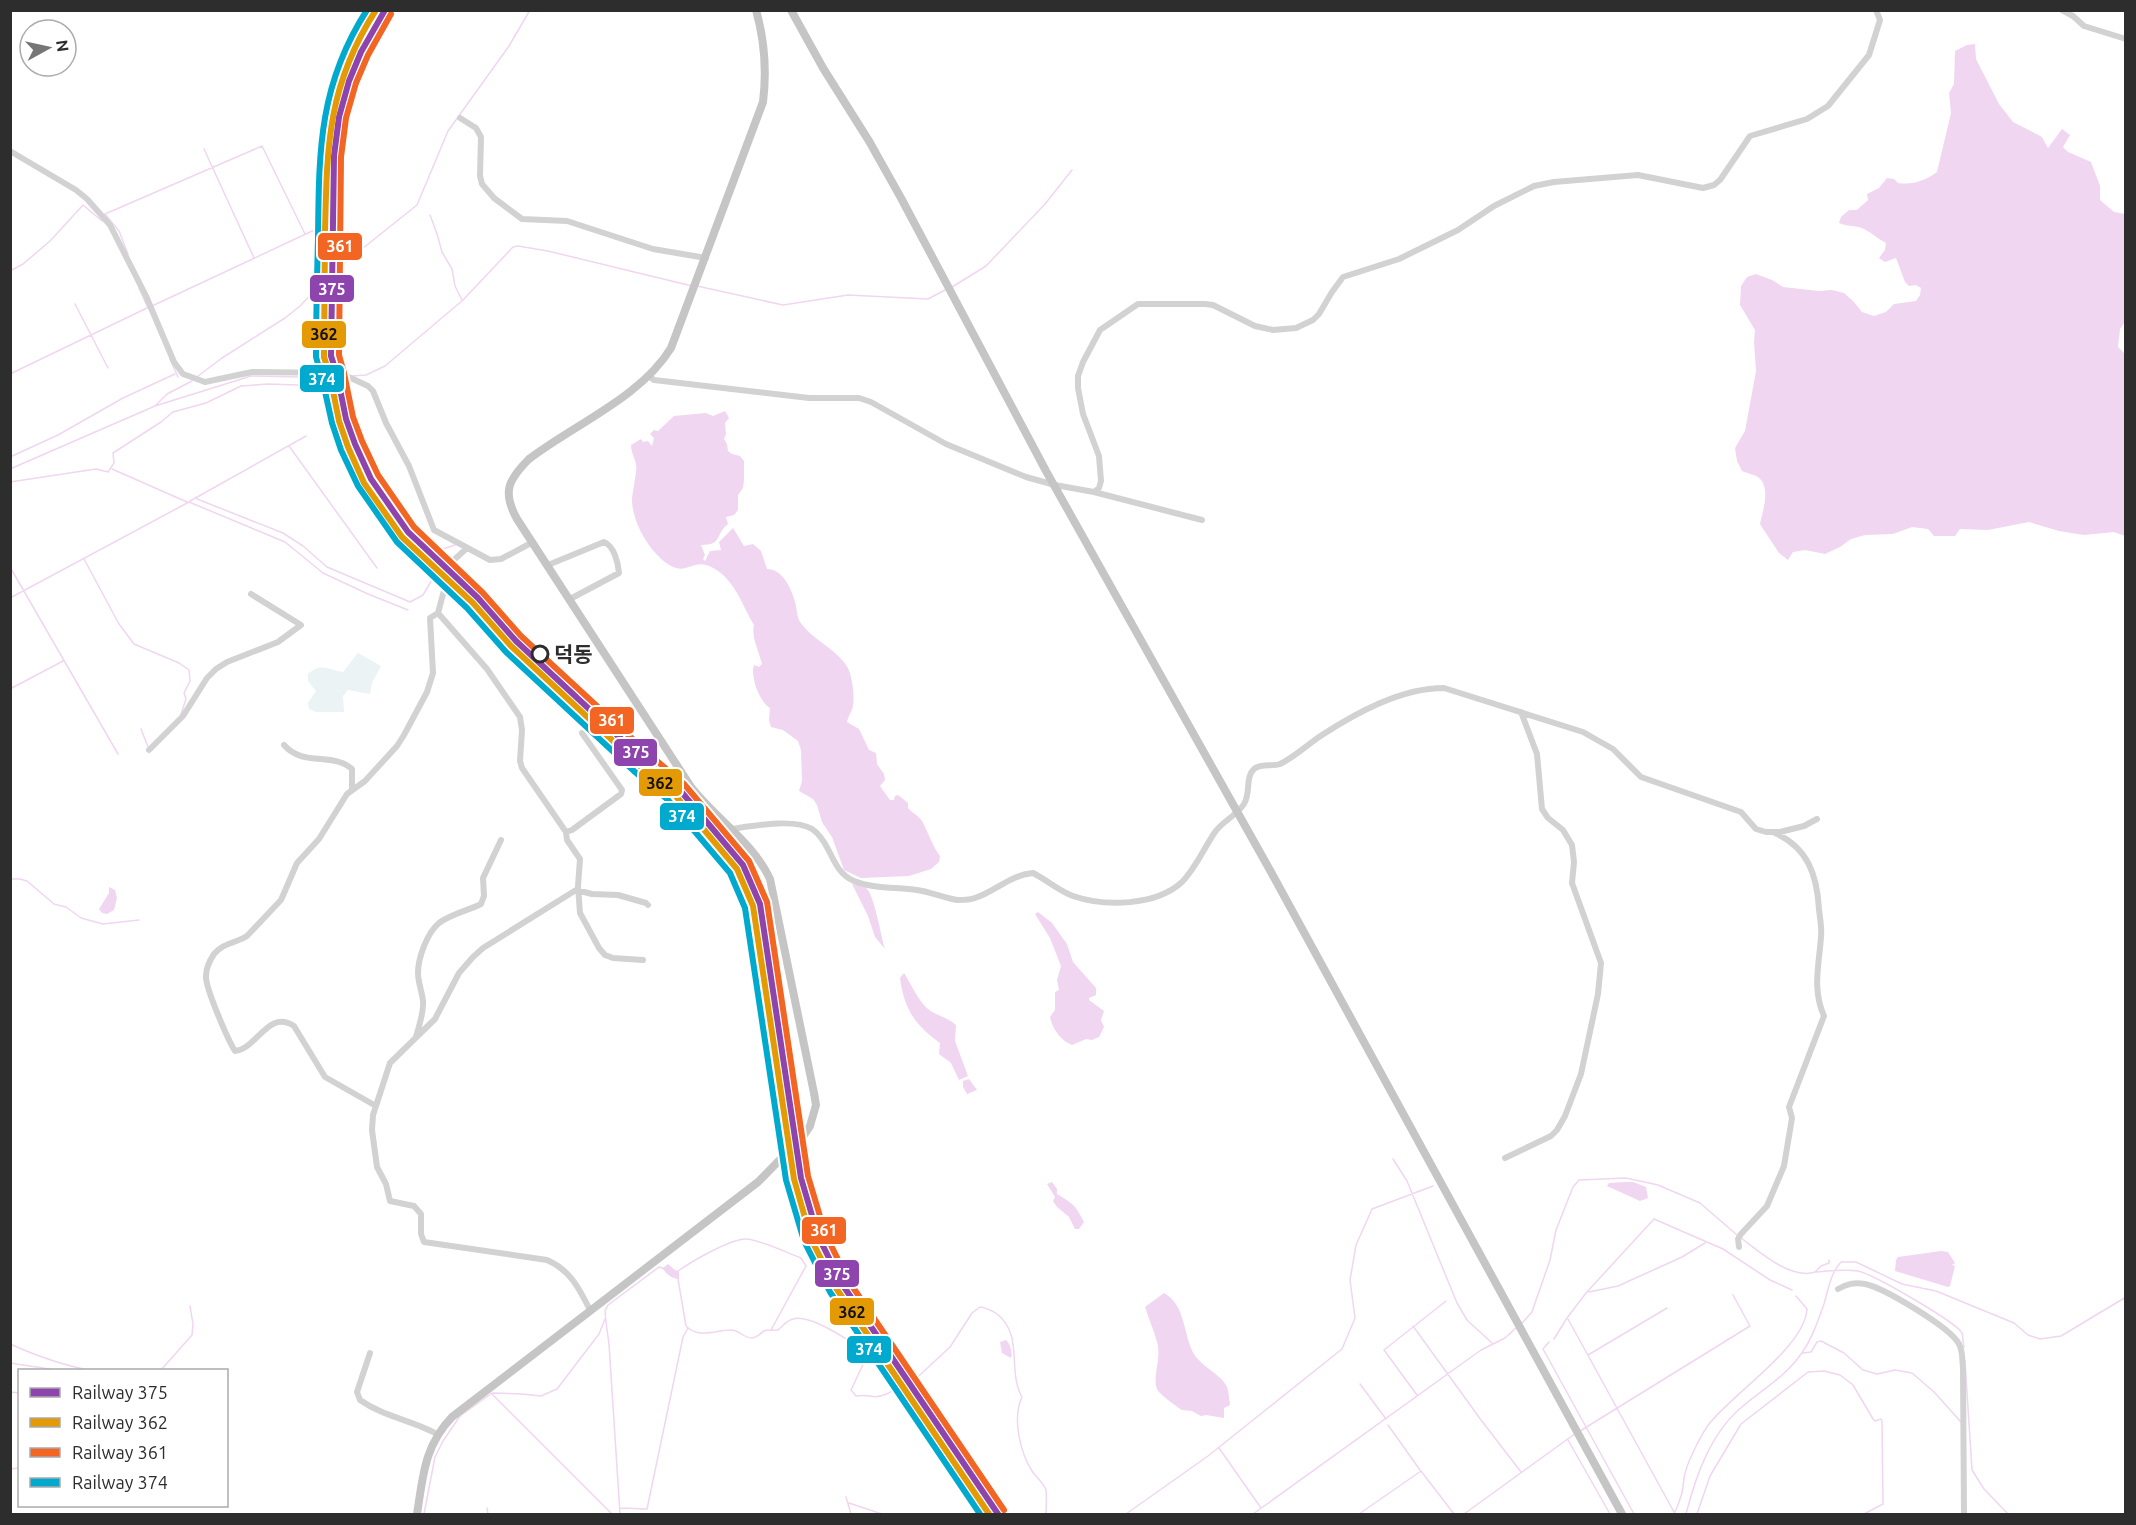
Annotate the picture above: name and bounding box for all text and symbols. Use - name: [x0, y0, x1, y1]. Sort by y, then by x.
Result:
- north arrow: [18, 18, 78, 78]
- text: N: [53, 39, 73, 53]
- line badge: 361: [317, 232, 363, 261]
- text: 361: [326, 237, 354, 255]
- line badge: 375: [309, 274, 355, 303]
- text: 375: [318, 280, 346, 298]
- line badge: 362: [301, 320, 347, 349]
- text: 362: [310, 325, 338, 343]
- line badge: 374: [299, 364, 345, 393]
- text: 374: [308, 370, 336, 388]
- place label: 덕동: [554, 642, 593, 666]
- marker: 덕동: [531, 645, 549, 663]
- line badge: 361: [589, 706, 635, 735]
- text: 361: [598, 711, 626, 729]
- line badge: 375: [613, 738, 658, 767]
- text: 375: [622, 743, 650, 761]
- line badge: 362: [638, 768, 683, 797]
- text: 362: [646, 774, 674, 792]
- line badge: 374: [659, 802, 705, 831]
- text: 374: [668, 807, 696, 825]
- line badge: 361: [801, 1216, 847, 1245]
- text: 361: [810, 1221, 838, 1239]
- line badge: 375: [814, 1259, 860, 1288]
- text: 375: [823, 1265, 851, 1283]
- line badge: 362: [829, 1297, 875, 1326]
- text: 362: [838, 1303, 866, 1321]
- line badge: 374: [846, 1335, 892, 1364]
- text: 374: [855, 1340, 883, 1358]
- legend: [18, 1369, 228, 1507]
- text: Railway 375: [72, 1382, 168, 1402]
- text: Railway 362: [72, 1412, 168, 1432]
- text: Railway 361: [72, 1442, 168, 1462]
- text: Railway 374: [72, 1472, 168, 1492]

